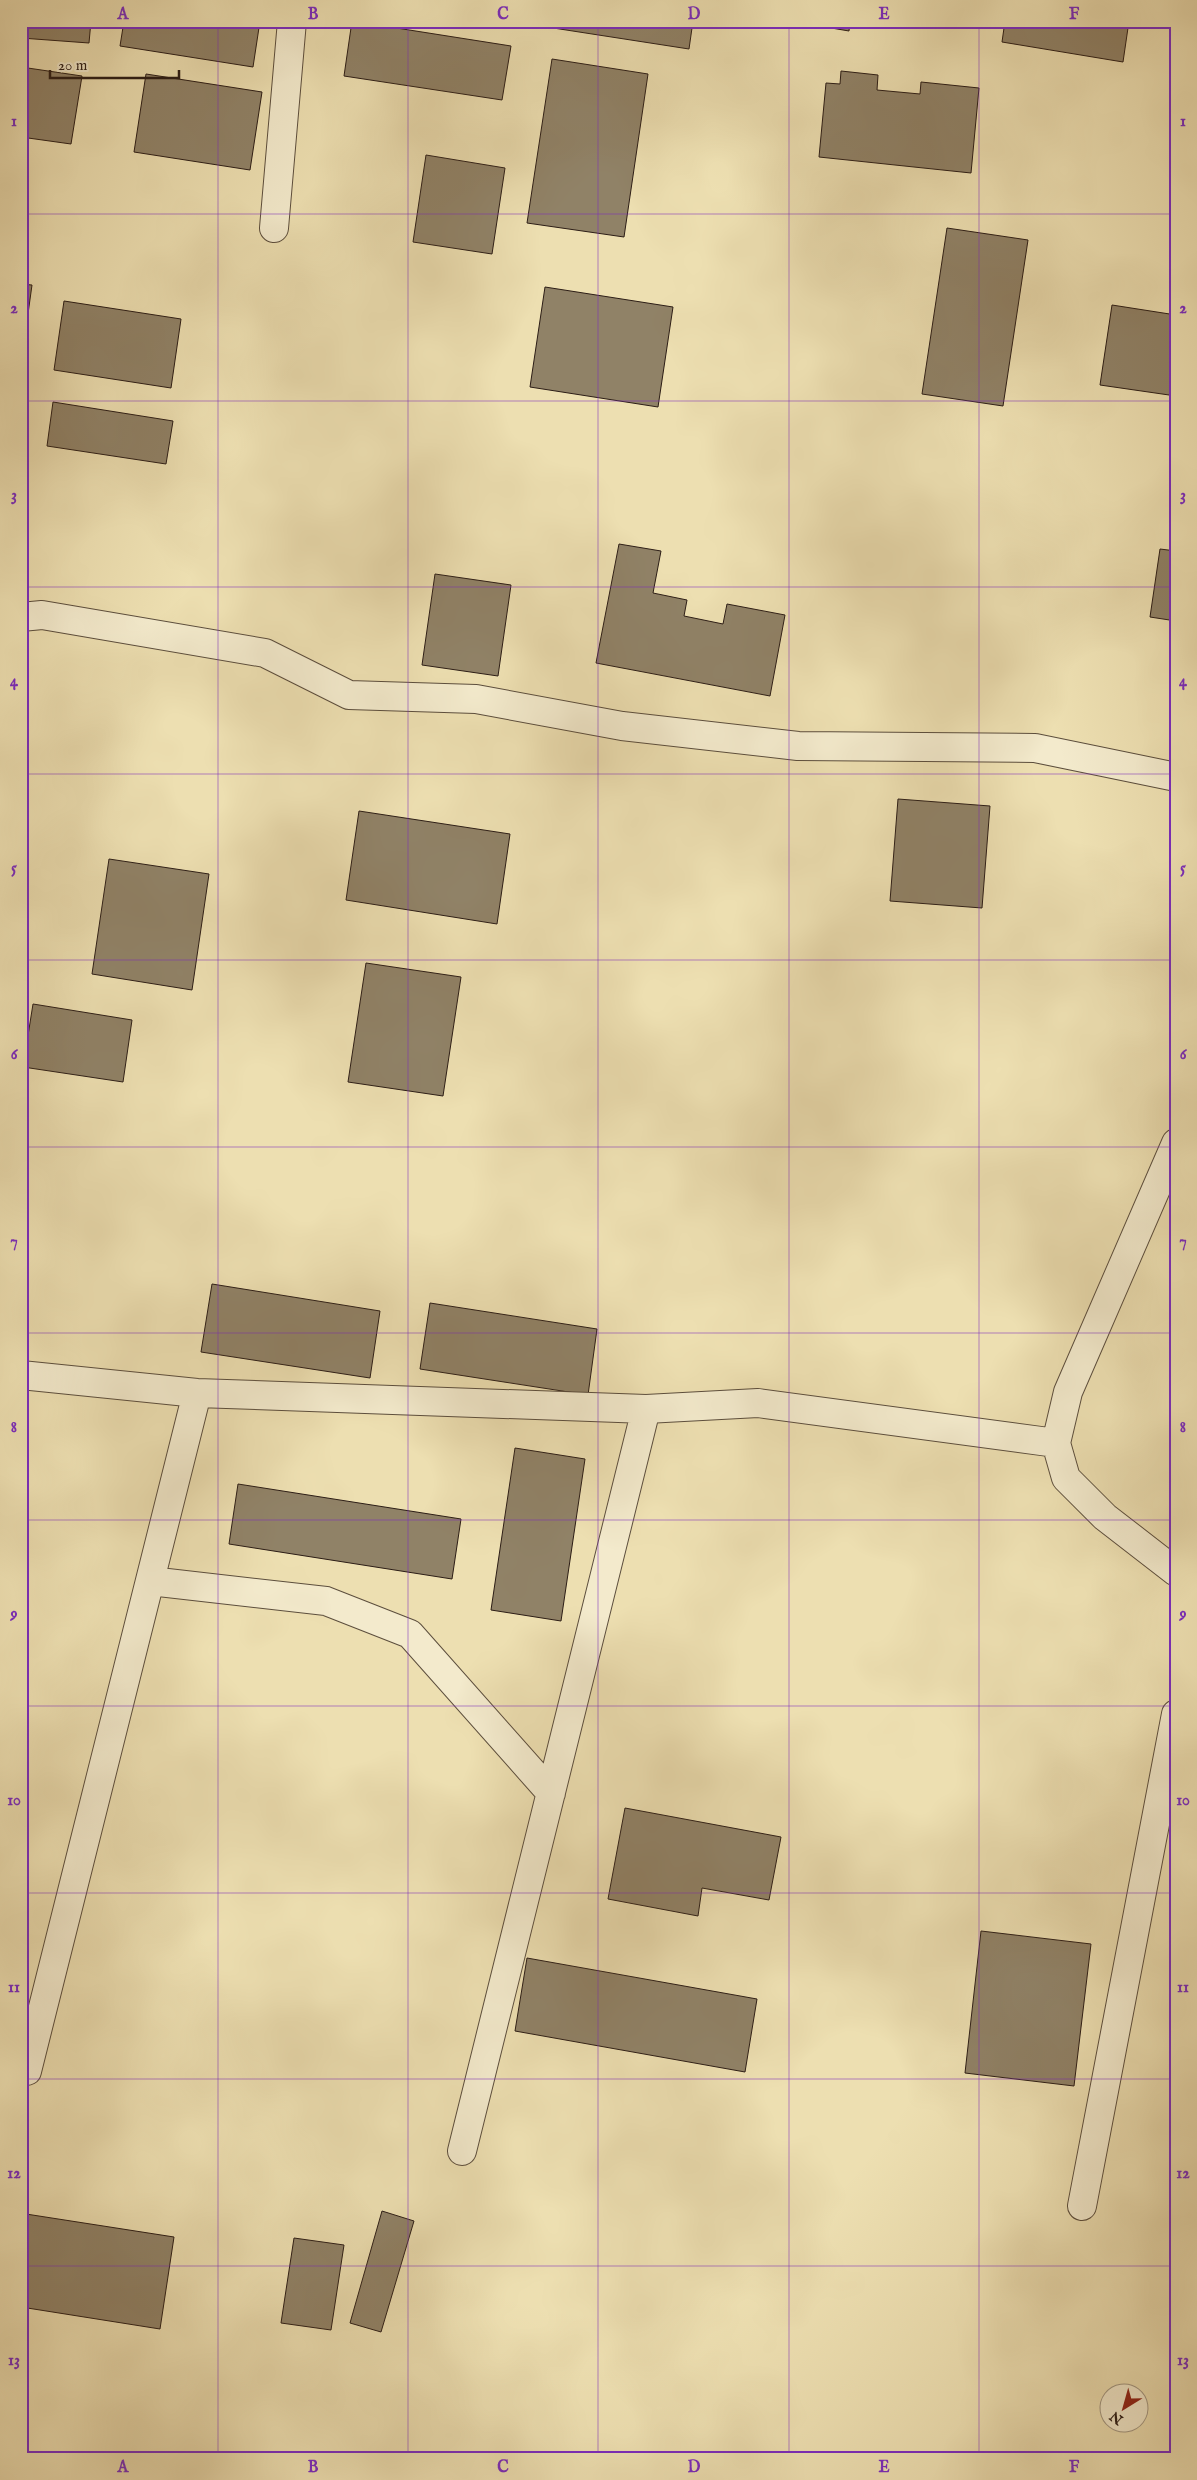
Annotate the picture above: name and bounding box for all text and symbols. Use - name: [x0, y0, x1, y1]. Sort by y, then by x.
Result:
- text: A: [117, 5, 130, 25]
- text: B: [308, 5, 319, 25]
- text: C: [497, 5, 509, 25]
- text: D: [688, 5, 701, 25]
- text: E: [878, 5, 890, 25]
- text: F: [1069, 5, 1080, 25]
- scale bar: [50, 48, 179, 80]
- text: 20 m: [58, 56, 88, 75]
- text: 1: [11, 112, 17, 132]
- text: 1: [1180, 112, 1186, 132]
- text: 2: [10, 299, 18, 319]
- text: 2: [1179, 299, 1187, 319]
- text: 3: [11, 486, 17, 506]
- text: 3: [1180, 486, 1186, 506]
- text: 4: [10, 672, 19, 692]
- text: 4: [1179, 672, 1188, 692]
- text: 5: [11, 859, 17, 879]
- text: 5: [1180, 859, 1186, 879]
- text: 6: [11, 1045, 19, 1065]
- text: 6: [1180, 1045, 1188, 1065]
- text: 7: [10, 1232, 18, 1252]
- text: 7: [1179, 1232, 1187, 1252]
- text: 8: [11, 1418, 17, 1438]
- text: 8: [1180, 1418, 1186, 1438]
- text: 9: [10, 1605, 18, 1625]
- text: 9: [1179, 1605, 1187, 1625]
- text: 10: [7, 1791, 21, 1811]
- text: 10: [1176, 1791, 1190, 1811]
- text: 11: [8, 1978, 20, 1998]
- text: 11: [1177, 1978, 1189, 1998]
- text: 12: [7, 2164, 21, 2184]
- text: 12: [1176, 2164, 1190, 2184]
- text: 13: [8, 2351, 20, 2371]
- text: 13: [1177, 2351, 1189, 2371]
- north arrow: [1100, 2382, 1150, 2432]
- text: N: [1107, 2407, 1128, 2429]
- text: A: [117, 2458, 130, 2478]
- text: B: [308, 2458, 319, 2478]
- text: C: [497, 2458, 509, 2478]
- text: D: [688, 2458, 701, 2478]
- text: E: [878, 2458, 890, 2478]
- text: F: [1069, 2458, 1080, 2478]

